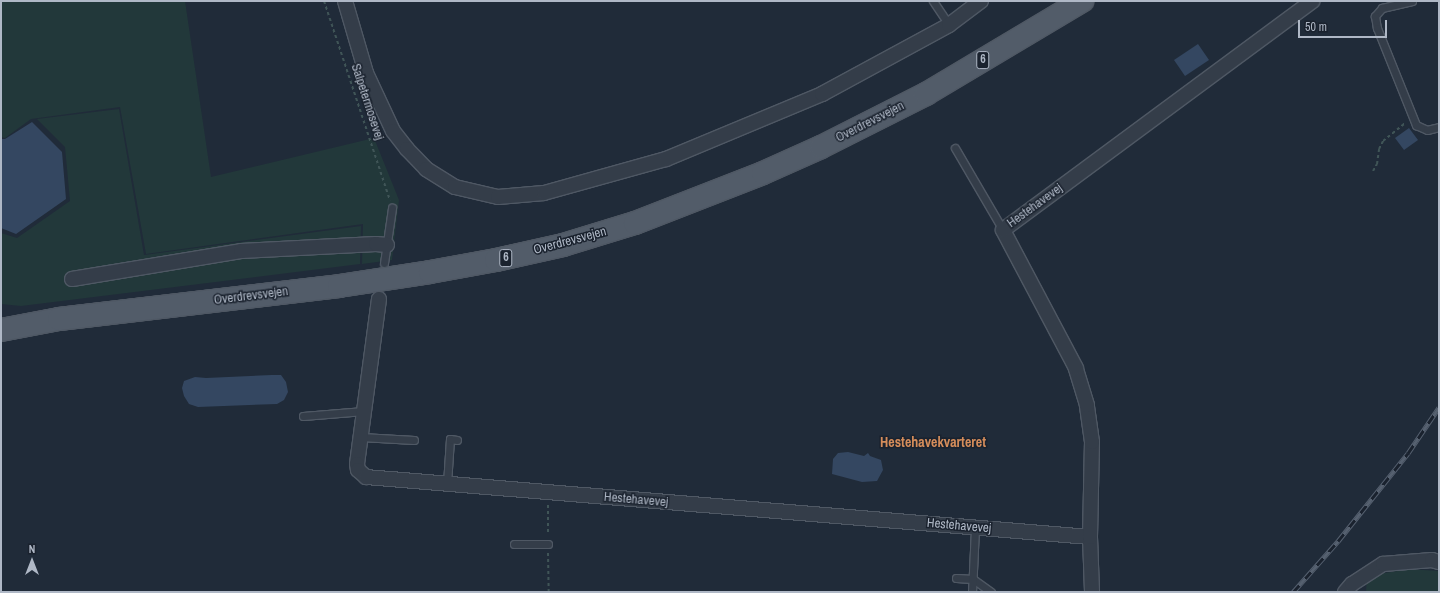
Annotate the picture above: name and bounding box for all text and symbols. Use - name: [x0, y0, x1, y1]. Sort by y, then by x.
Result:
- scale bar: [1300, 12, 1389, 38]
- text: 50 m: [1305, 19, 1327, 35]
- road number: 6: [976, 50, 990, 70]
- street label: Salpetermosevej: [347, 62, 387, 142]
- street label: Overdrevsvejen: [833, 98, 907, 146]
- street label: Hestehavevej: [1004, 181, 1066, 231]
- street label: Overdrevsvejen: [532, 224, 608, 258]
- road number: 6: [499, 248, 513, 268]
- street label: Overdrevsvejen: [213, 284, 289, 308]
- district label: Hestehavekvarteret: [880, 434, 986, 450]
- street label: Hestehavevej: [603, 489, 669, 511]
- street label: Hestehavevej: [926, 515, 992, 537]
- north arrow: [12, 541, 52, 581]
- text: N: [29, 542, 35, 556]

